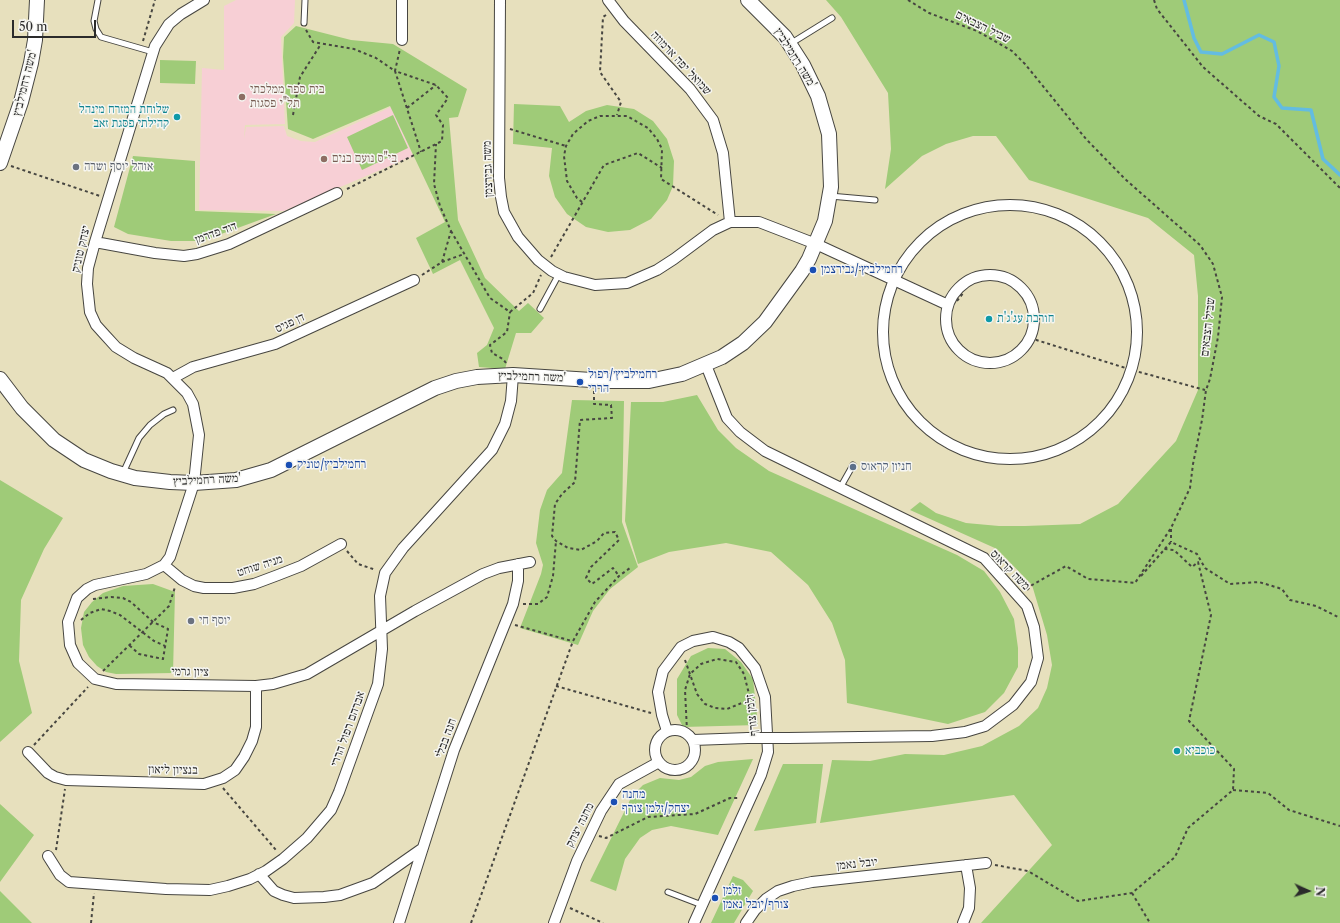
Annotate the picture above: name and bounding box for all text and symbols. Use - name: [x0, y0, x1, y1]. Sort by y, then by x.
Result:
- street label: שביל הצבאים: [953, 8, 1013, 46]
- scale bar: [14, 12, 98, 38]
- text: 50 m: [19, 19, 48, 34]
- street label: משה רחמילביץ': [771, 25, 819, 91]
- street label: שמואל יפה ארמוזה: [648, 28, 714, 98]
- street label: משה רחמילביץ': [10, 48, 40, 118]
- place label: בית ספר ממלכתי תל"י פסגות: [250, 83, 324, 111]
- marker: בית ספר ממלכתי תל"י פסגות: [237, 92, 247, 102]
- place label: שלוחת המזרח מינהל קהילתי פסגת זאב: [79, 103, 169, 131]
- marker: שלוחת המזרח מינהל קהילתי פסגת זאב: [172, 112, 182, 122]
- street label: משה גבירצמן: [480, 140, 496, 198]
- place label: בי"ס נועם בנים: [332, 152, 397, 166]
- marker: בי"ס נועם בנים: [319, 154, 329, 164]
- place label: אוהל יוסף ושרה: [84, 160, 153, 174]
- marker: אוהל יוסף ושרה: [71, 162, 81, 172]
- street label: דוד פדרמן: [193, 219, 239, 247]
- street label: יצחק טוניק: [69, 224, 93, 274]
- place label: רחמילביץ׳/גבירצמן: [821, 263, 903, 277]
- marker: רחמילביץ׳/גבירצמן: [808, 265, 818, 275]
- street label: שביל הצבאים: [1198, 297, 1218, 357]
- street label: דן פגיס: [273, 310, 307, 336]
- place label: חורבת עג'ג'ת: [997, 312, 1054, 326]
- marker: חורבת עג'ג'ת: [984, 314, 994, 324]
- place label: רחמילביץ׳/רפול הררי: [588, 368, 657, 396]
- street label: משה רחמילביץ': [498, 369, 566, 385]
- marker: רחמילביץ׳/רפול הררי: [575, 377, 585, 387]
- place label: רחמילביץ/טוניק: [297, 458, 366, 472]
- marker: רחמילביץ/טוניק: [284, 460, 294, 470]
- place label: חניון קראוס: [861, 460, 911, 474]
- marker: חניון קראוס: [848, 462, 858, 472]
- street label: משה רחמילביץ': [173, 471, 241, 489]
- street label: משה קראוס: [987, 547, 1033, 593]
- street label: מניה שוחט: [235, 552, 285, 580]
- place label: יוסף חי: [199, 614, 230, 628]
- marker: יוסף חי: [186, 616, 196, 626]
- street label: ציון גרמי: [171, 664, 209, 680]
- street label: אברהם רפול הררי: [328, 689, 368, 769]
- street label: זלמן צורף: [743, 693, 761, 737]
- street label: חנה בבלי: [432, 716, 460, 760]
- place label: כוכביא: [1185, 744, 1215, 758]
- marker: כוכביא: [1172, 746, 1182, 756]
- street label: בנציון ליאון: [148, 762, 198, 778]
- place label: מחנה יצחק/זלמן צורף: [622, 788, 690, 816]
- marker: מחנה יצחק/זלמן צורף: [609, 797, 619, 807]
- street label: מחנה יצחק: [563, 800, 597, 850]
- street label: יובל נאמן: [836, 855, 878, 873]
- north arrow: [1288, 871, 1328, 911]
- place label: זלמן צורף/יובל נאמן: [723, 884, 789, 912]
- text: N: [1313, 886, 1327, 897]
- marker: זלמן צורף/יובל נאמן: [710, 893, 720, 903]

